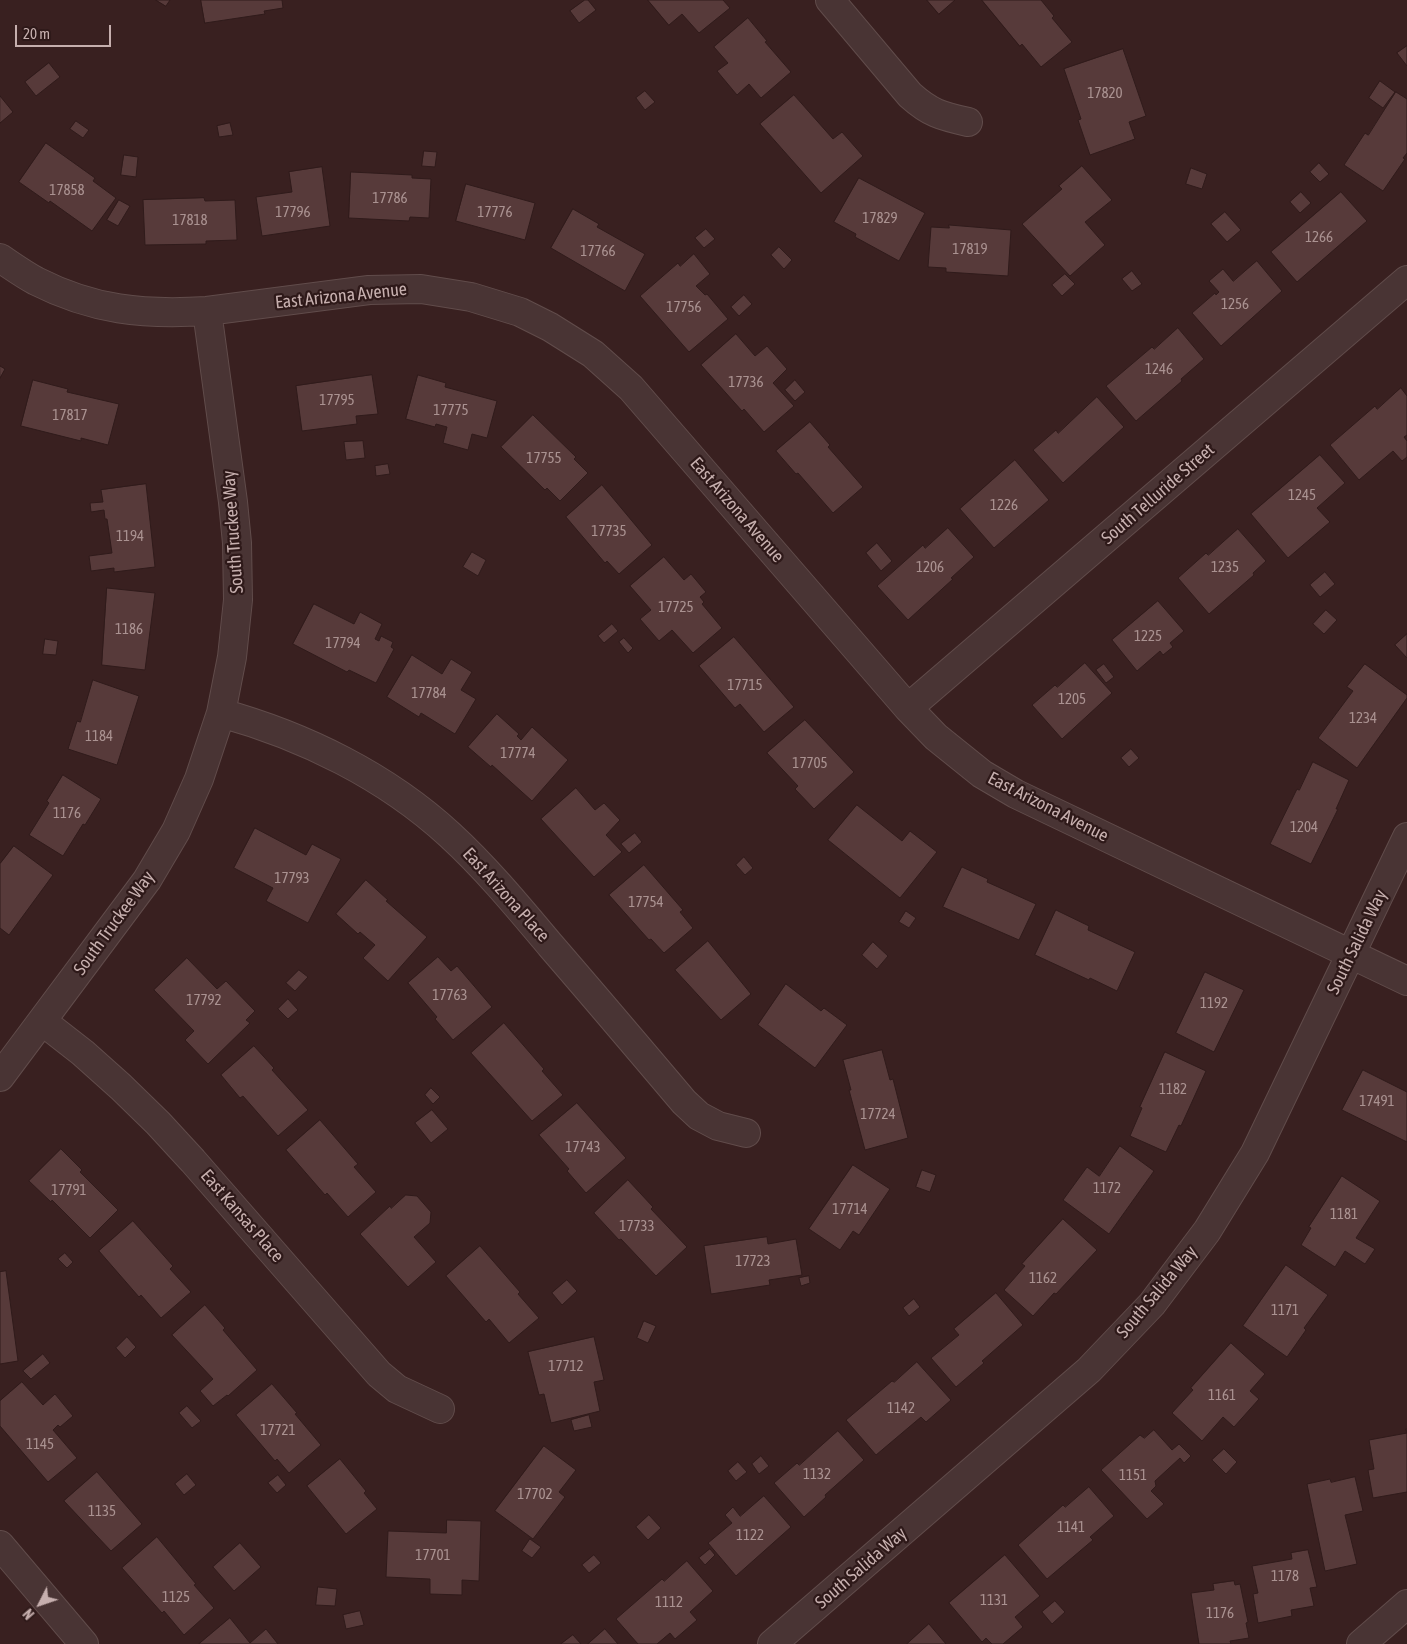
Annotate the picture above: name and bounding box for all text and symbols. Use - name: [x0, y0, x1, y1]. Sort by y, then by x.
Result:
- scale bar: [18, 15, 114, 47]
- text: 20 m: [23, 25, 50, 42]
- house number: 17820: [1087, 84, 1123, 102]
- house number: 17858: [49, 181, 85, 199]
- house number: 17786: [372, 189, 408, 207]
- house number: 17796: [275, 203, 311, 221]
- house number: 17776: [477, 203, 513, 221]
- house number: 17829: [862, 209, 898, 227]
- house number: 17818: [172, 211, 208, 229]
- house number: 1266: [1305, 228, 1333, 246]
- house number: 17819: [952, 240, 988, 258]
- house number: 17766: [580, 242, 616, 260]
- street label: East Arizona Avenue: [274, 278, 408, 314]
- house number: 1256: [1221, 295, 1249, 313]
- house number: 17756: [666, 298, 702, 316]
- house number: 1246: [1145, 360, 1173, 378]
- house number: 17736: [728, 373, 764, 391]
- house number: 17795: [319, 391, 355, 409]
- house number: 17775: [433, 401, 469, 419]
- house number: 17817: [52, 406, 88, 424]
- street label: South Telluride Street: [1097, 439, 1219, 549]
- house number: 17755: [526, 449, 562, 467]
- street label: East Arizona Avenue: [685, 453, 789, 567]
- street label: South Truckee Way: [218, 470, 248, 594]
- house number: 1245: [1288, 486, 1316, 504]
- house number: 1226: [990, 496, 1018, 514]
- house number: 17735: [591, 522, 627, 540]
- house number: 1194: [116, 527, 144, 545]
- house number: 1206: [916, 558, 944, 576]
- house number: 1235: [1211, 558, 1239, 576]
- house number: 17725: [658, 598, 694, 616]
- house number: 1186: [115, 620, 143, 638]
- house number: 1225: [1134, 627, 1162, 645]
- house number: 17794: [325, 634, 361, 652]
- house number: 17715: [727, 676, 763, 694]
- house number: 17784: [411, 684, 447, 702]
- house number: 1205: [1058, 690, 1086, 708]
- house number: 1234: [1349, 709, 1377, 727]
- house number: 1184: [85, 727, 113, 745]
- house number: 17774: [500, 744, 536, 762]
- house number: 17705: [792, 754, 828, 772]
- street label: East Arizona Avenue: [984, 767, 1112, 847]
- house number: 1176: [53, 804, 81, 822]
- house number: 1204: [1290, 818, 1318, 836]
- street label: East Arizona Place: [458, 843, 554, 947]
- street label: South Truckee Way: [69, 867, 159, 979]
- house number: 17793: [274, 869, 310, 887]
- street label: South Salida Way: [1322, 886, 1392, 998]
- house number: 17754: [628, 893, 664, 911]
- house number: 17763: [432, 986, 468, 1004]
- house number: 17792: [186, 991, 222, 1009]
- house number: 1192: [1200, 994, 1228, 1012]
- house number: 1182: [1159, 1080, 1187, 1098]
- house number: 17491: [1359, 1092, 1395, 1110]
- house number: 17724: [860, 1105, 896, 1123]
- house number: 17743: [565, 1138, 601, 1156]
- street label: East Kansas Place: [196, 1165, 288, 1267]
- house number: 1172: [1093, 1179, 1121, 1197]
- house number: 17791: [51, 1181, 87, 1199]
- house number: 17714: [832, 1200, 868, 1218]
- house number: 1181: [1330, 1205, 1358, 1223]
- house number: 17733: [619, 1217, 655, 1235]
- street label: South Salida Way: [1112, 1242, 1202, 1342]
- house number: 17723: [735, 1252, 771, 1270]
- house number: 1162: [1029, 1269, 1057, 1287]
- house number: 1171: [1271, 1301, 1299, 1319]
- house number: 17712: [548, 1357, 584, 1375]
- house number: 1161: [1208, 1386, 1236, 1404]
- house number: 1142: [887, 1399, 915, 1417]
- house number: 17721: [260, 1421, 296, 1439]
- house number: 1145: [26, 1435, 54, 1453]
- house number: 1132: [803, 1465, 831, 1483]
- house number: 1151: [1119, 1466, 1147, 1484]
- house number: 17702: [517, 1485, 553, 1503]
- house number: 1135: [88, 1502, 116, 1520]
- house number: 1141: [1057, 1518, 1085, 1536]
- street label: South Salida Way: [811, 1523, 911, 1613]
- house number: 1122: [736, 1526, 764, 1544]
- house number: 17701: [415, 1546, 451, 1564]
- house number: 1178: [1271, 1567, 1299, 1585]
- north arrow: [15, 1579, 65, 1629]
- house number: 1125: [162, 1588, 190, 1606]
- house number: 1131: [980, 1591, 1008, 1609]
- house number: 1112: [655, 1593, 683, 1611]
- house number: 1176: [1206, 1604, 1234, 1622]
- text: N: [20, 1605, 37, 1622]

